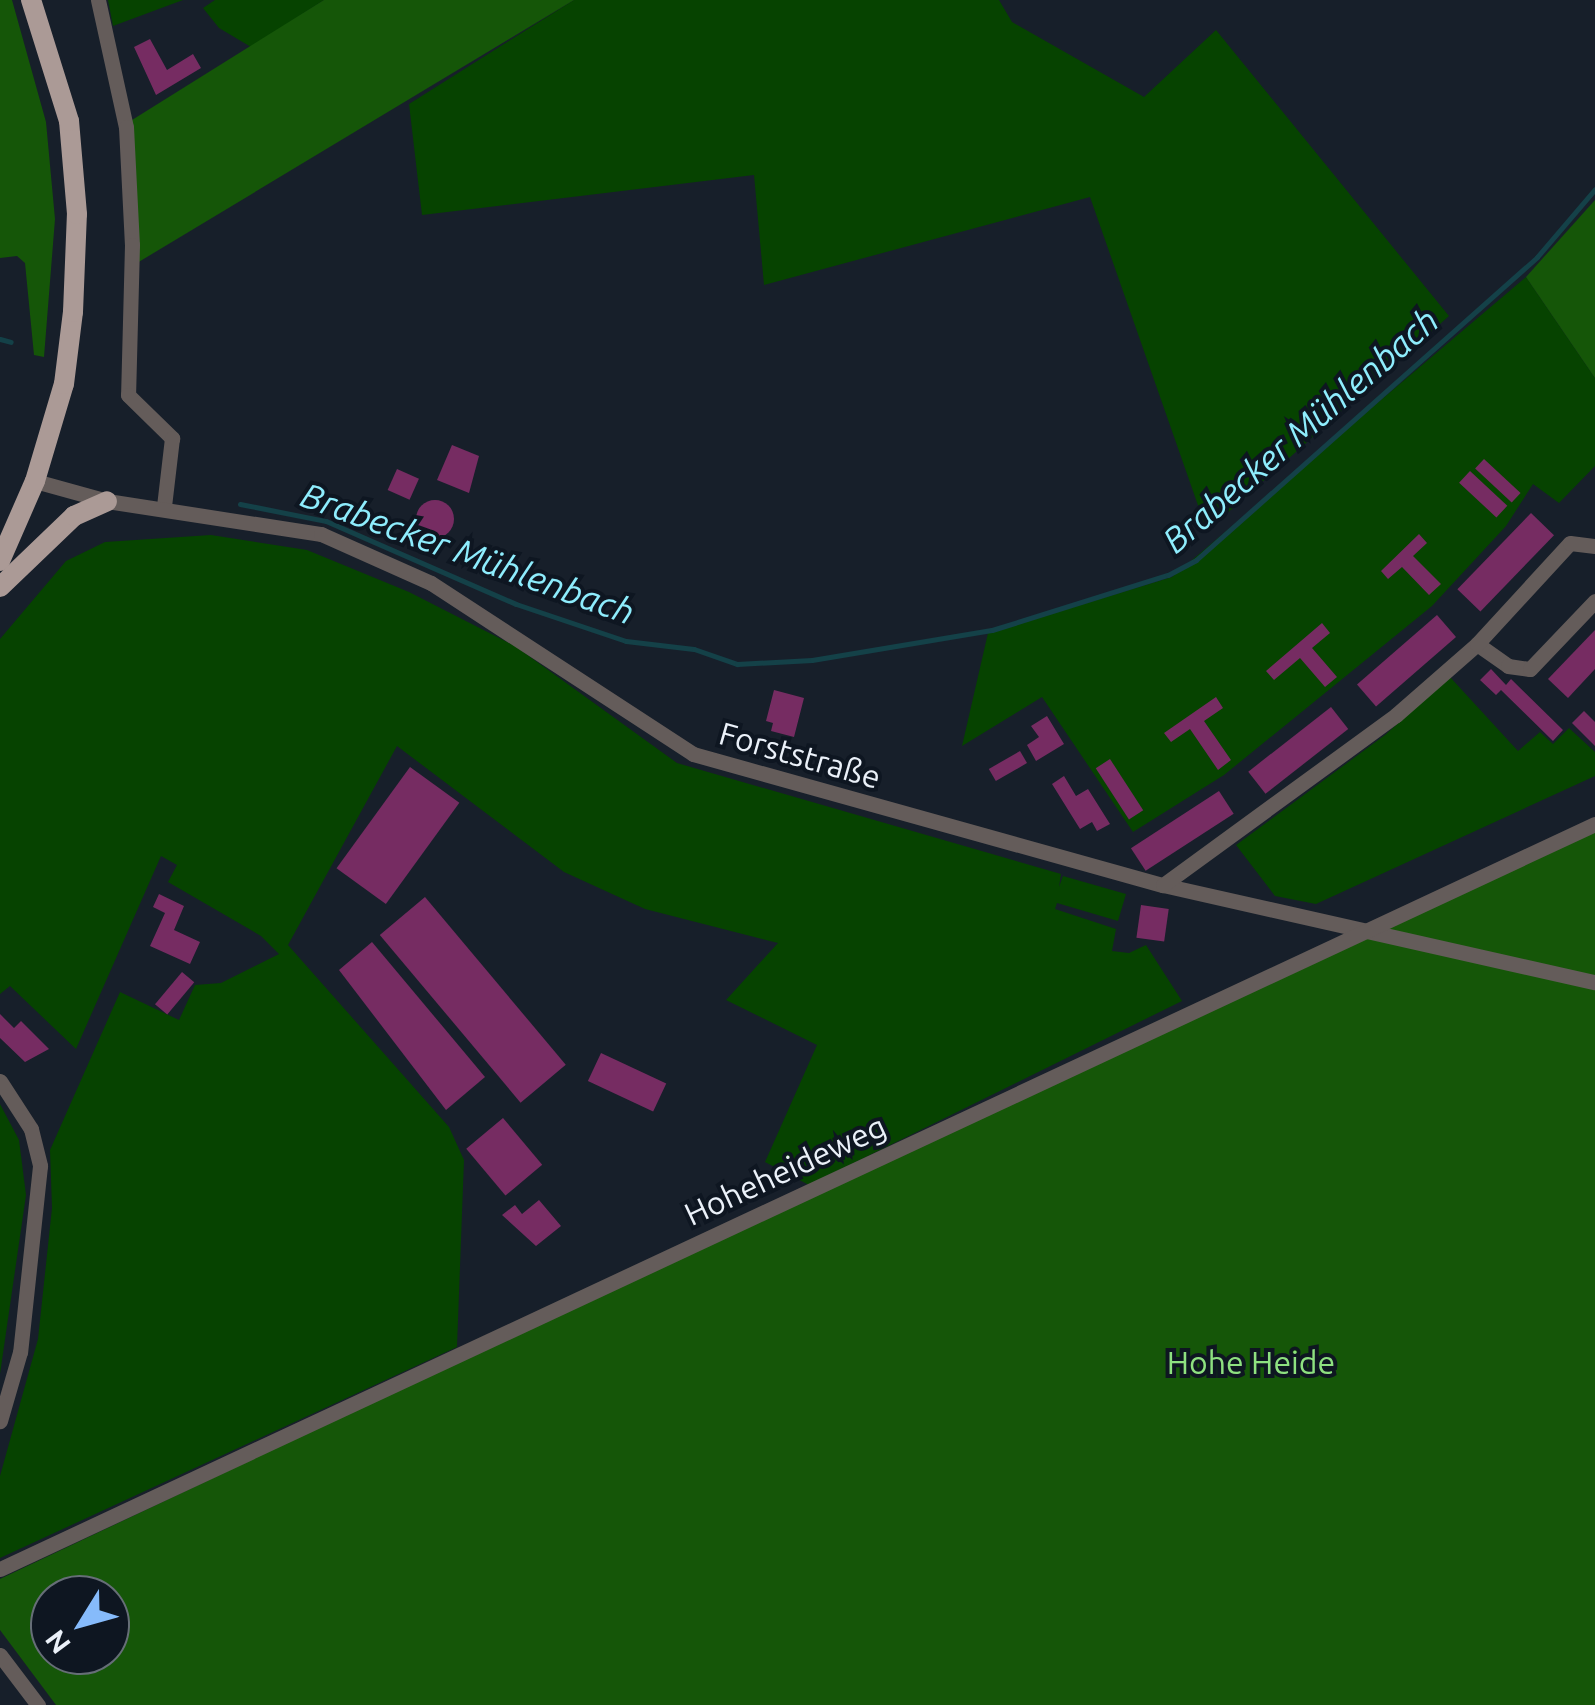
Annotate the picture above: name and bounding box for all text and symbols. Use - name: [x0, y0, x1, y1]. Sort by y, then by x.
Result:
- water label: Brabecker Mühlenbach: [1154, 299, 1446, 561]
- water label: Brabecker Mühlenbach: [296, 473, 640, 633]
- street label: Forststraße: [715, 714, 885, 796]
- street label: Hoheheideweg: [678, 1107, 892, 1233]
- park label: Hohe Heide: [1167, 1343, 1335, 1381]
- north arrow: [30, 1575, 130, 1675]
- text: N: [39, 1624, 76, 1660]

